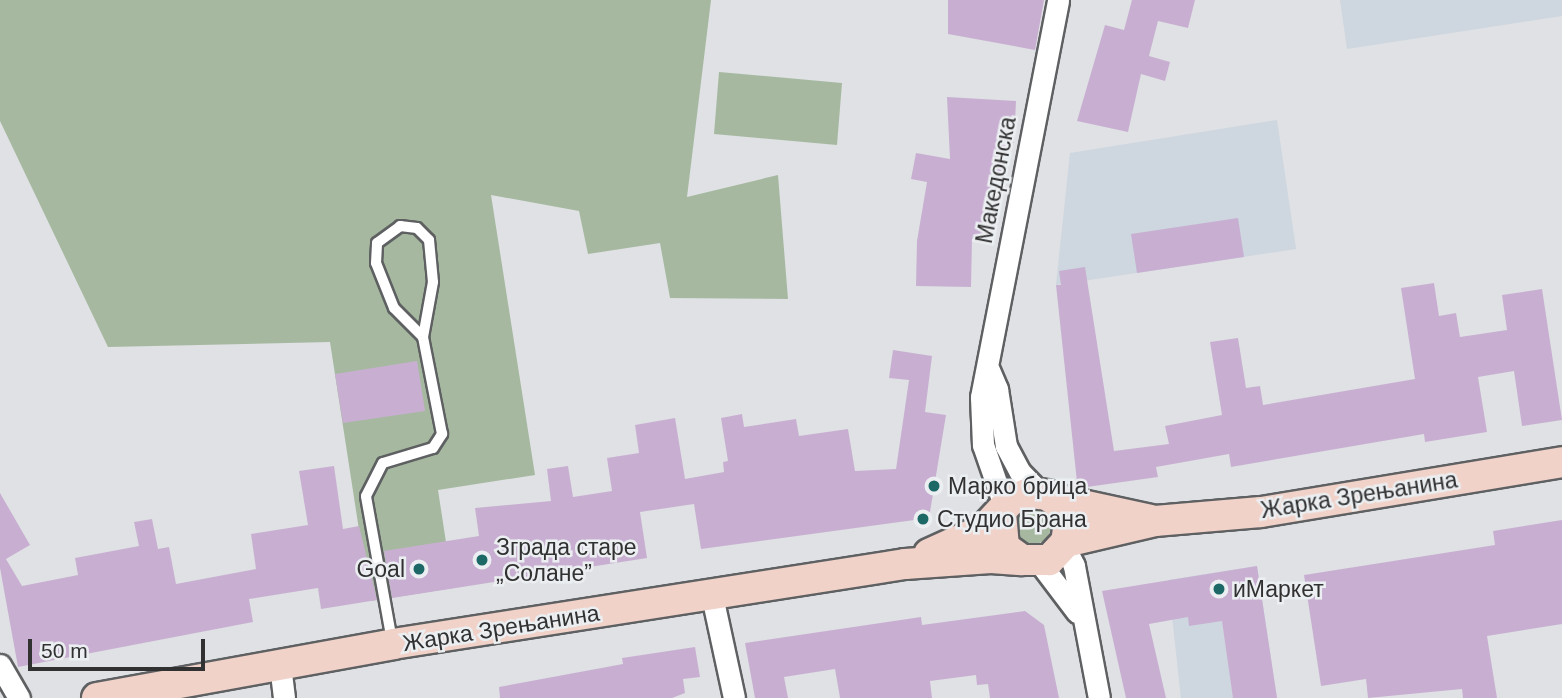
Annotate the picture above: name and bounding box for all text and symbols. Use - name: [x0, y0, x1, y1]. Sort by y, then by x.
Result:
- street label: Македонска: [970, 114, 1022, 246]
- street label: Жарка Зрењанина: [1259, 466, 1459, 524]
- place label: Марко брица: [948, 472, 1087, 500]
- marker: Марко брица: [926, 478, 942, 494]
- place label: Студио Брана: [937, 505, 1087, 533]
- marker: Студио Брана: [915, 511, 931, 527]
- place label: Зграда старе „Солане”: [496, 533, 637, 587]
- marker: Зграда старе „Солане”: [474, 552, 490, 568]
- place label: Goal: [356, 555, 405, 583]
- marker: Goal: [411, 561, 427, 577]
- place label: иМаркет: [1233, 575, 1324, 603]
- marker: иМаркет: [1211, 581, 1227, 597]
- street label: Жарка Зрењанина: [401, 599, 601, 657]
- scale bar: [32, 624, 208, 668]
- text: 50 m: [41, 639, 88, 662]

